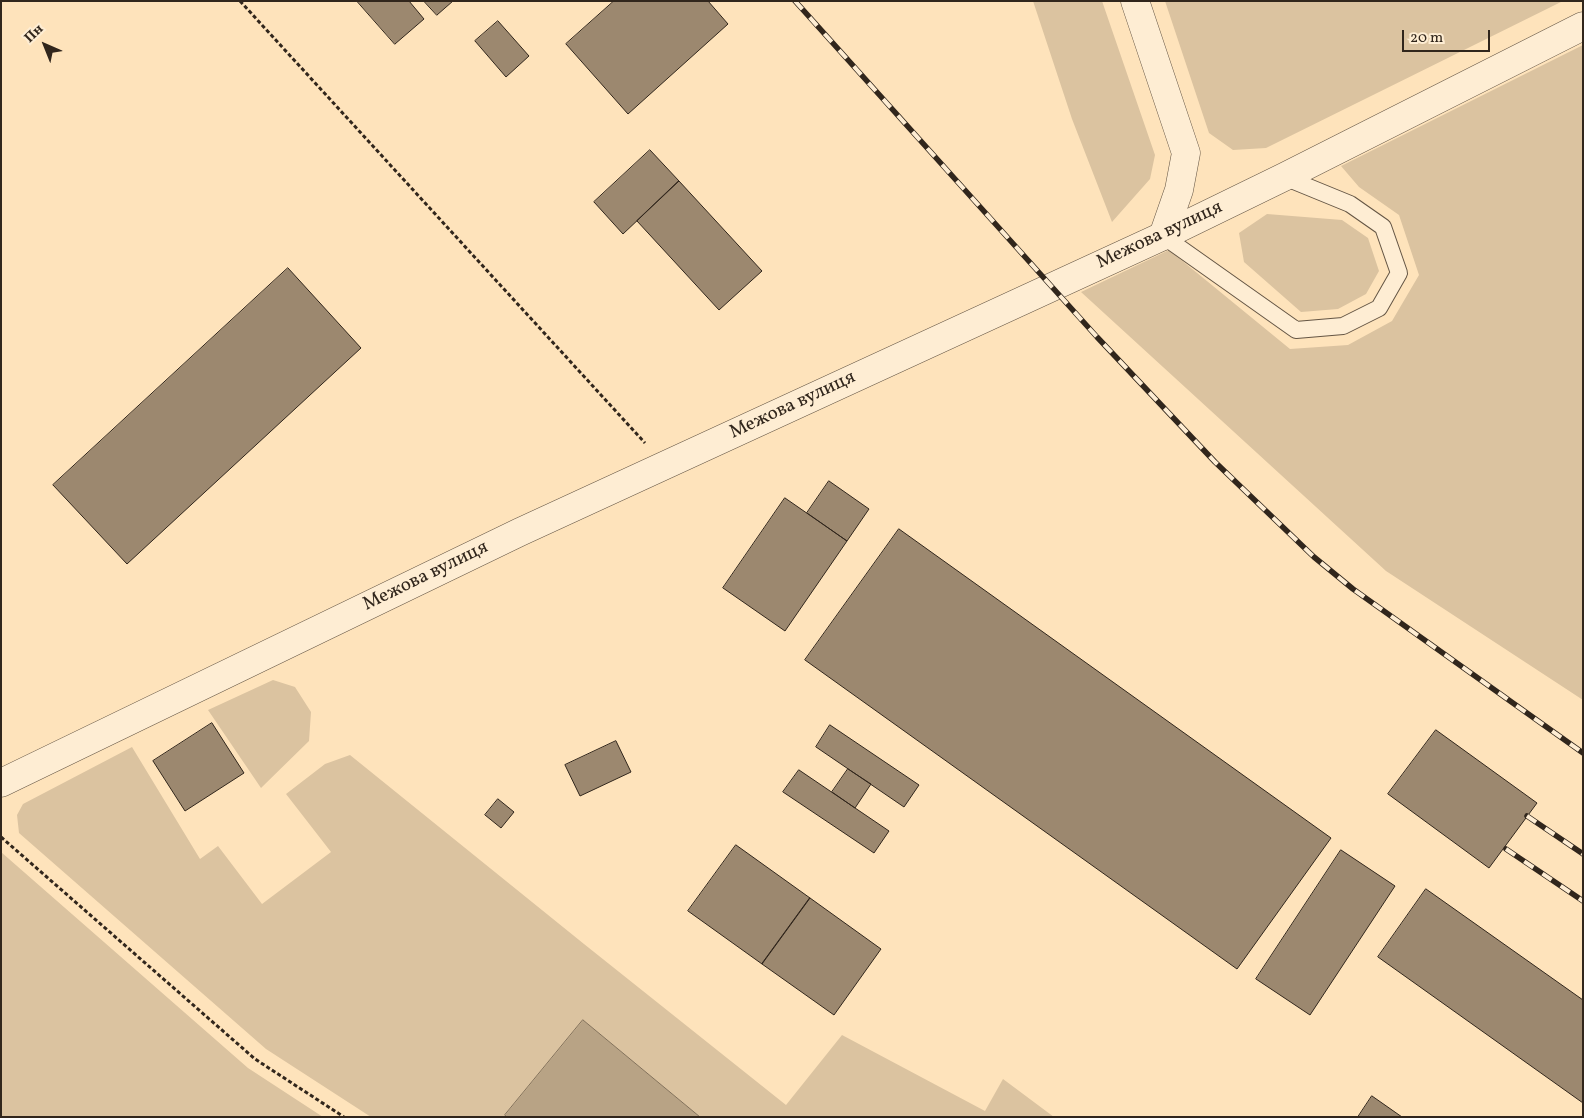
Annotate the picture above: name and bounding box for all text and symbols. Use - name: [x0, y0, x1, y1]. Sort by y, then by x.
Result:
- north arrow: [20, 20, 70, 70]
- text: Пн: [20, 20, 48, 48]
- scale bar: [1404, 20, 1492, 52]
- text: 20 m: [1410, 28, 1443, 49]
- street label: Межова вулиця: [1093, 197, 1227, 275]
- street label: Межова вулиця: [726, 367, 860, 445]
- street label: Межова вулиця: [360, 537, 492, 617]

